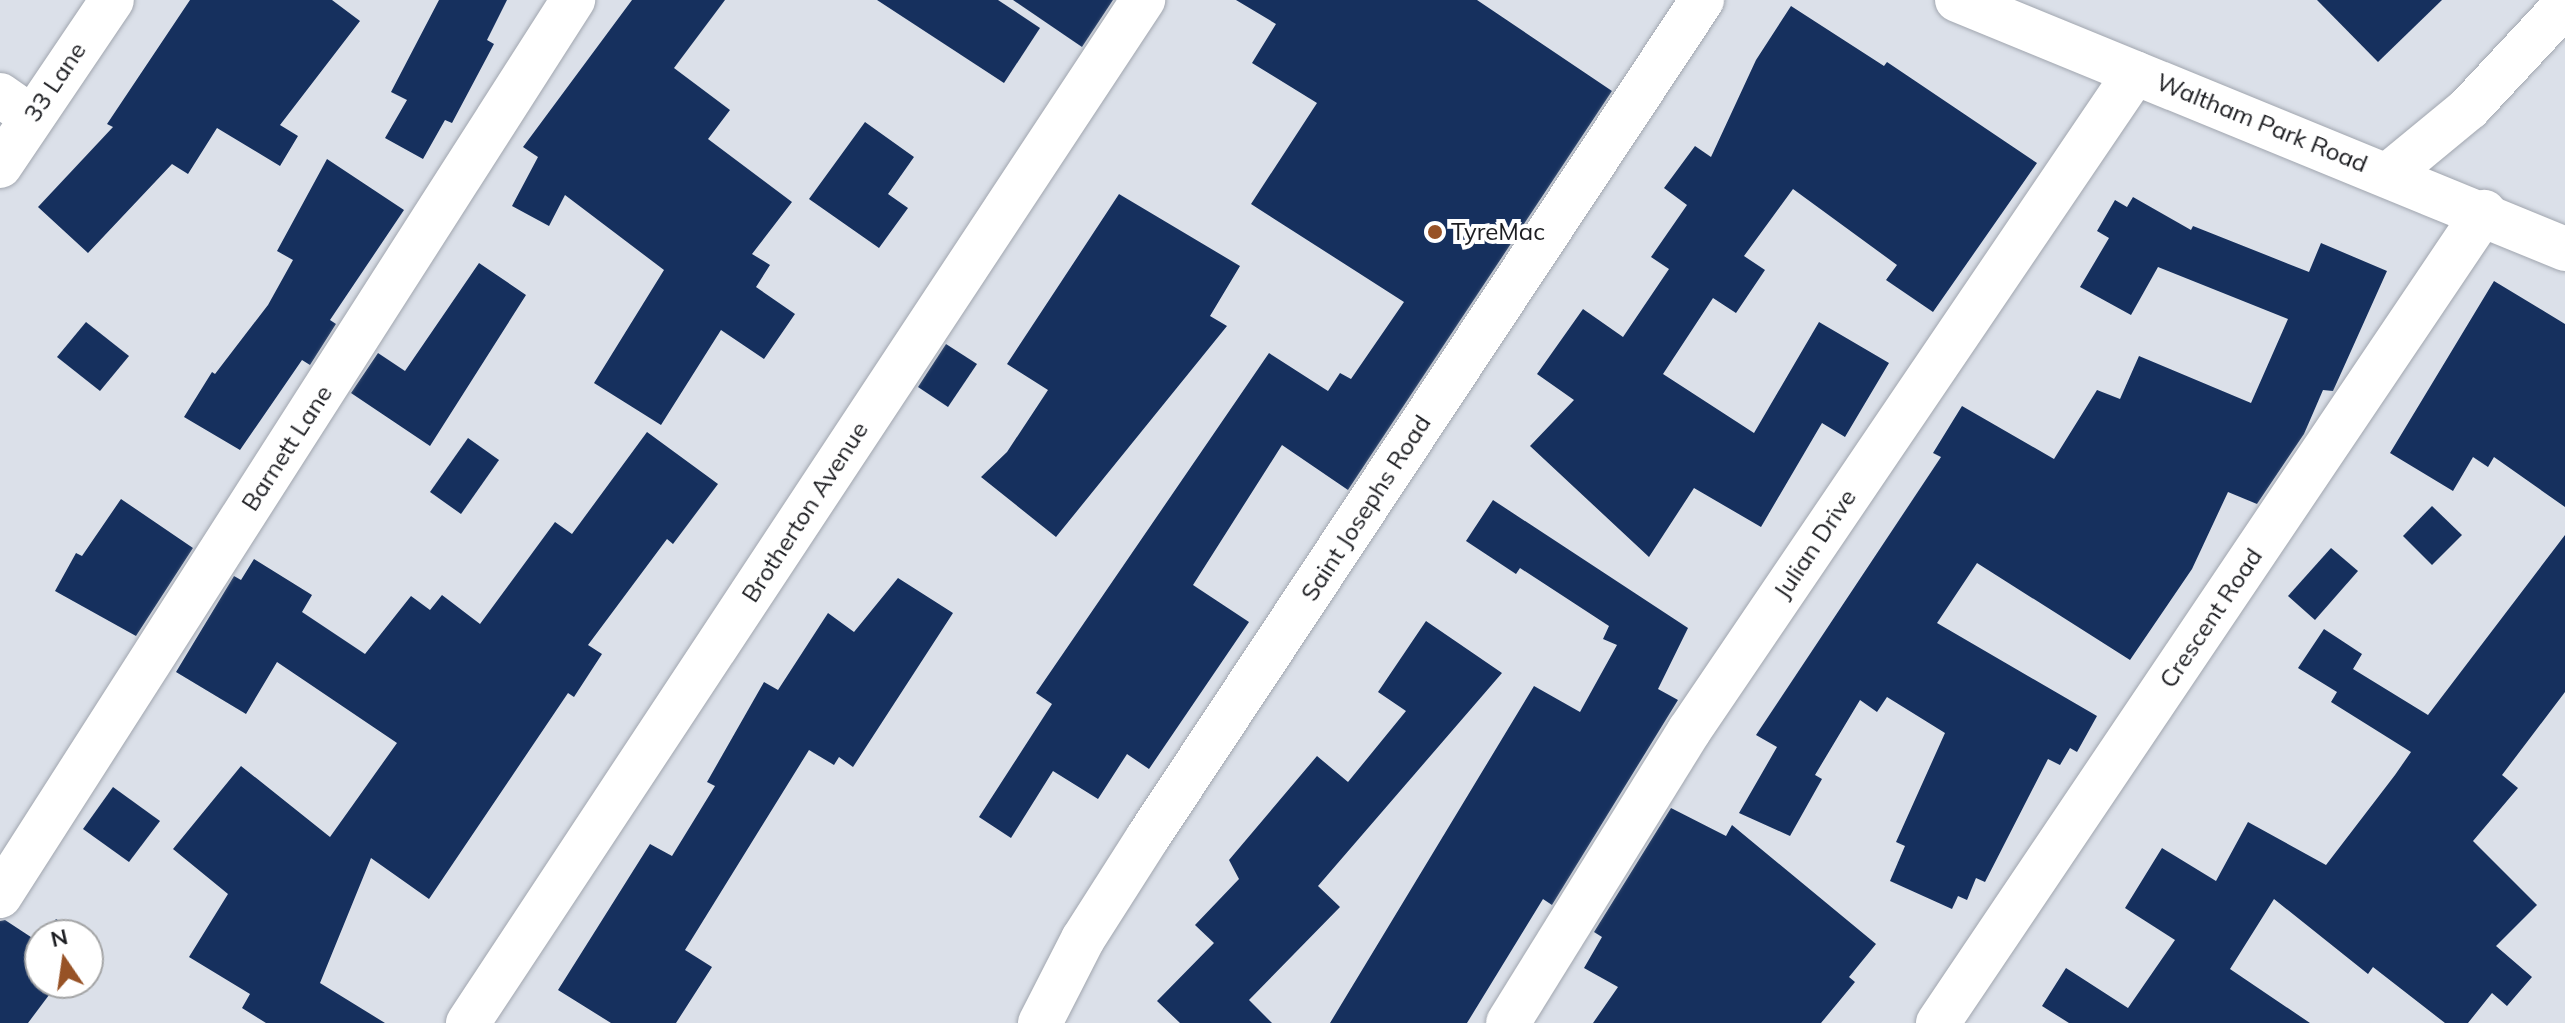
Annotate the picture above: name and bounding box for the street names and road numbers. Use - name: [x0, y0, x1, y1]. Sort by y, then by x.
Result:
- street label: 33 Lane: [18, 37, 92, 127]
- street label: Waltham Park Road: [2152, 67, 2372, 179]
- street label: Barnett Lane: [236, 380, 338, 516]
- street label: Saint Josephs Road: [1295, 410, 1437, 606]
- street label: Brotherton Avenue: [736, 416, 874, 608]
- street label: Julian Drive: [1768, 484, 1862, 604]
- street label: Crescent Road: [2154, 543, 2268, 693]

